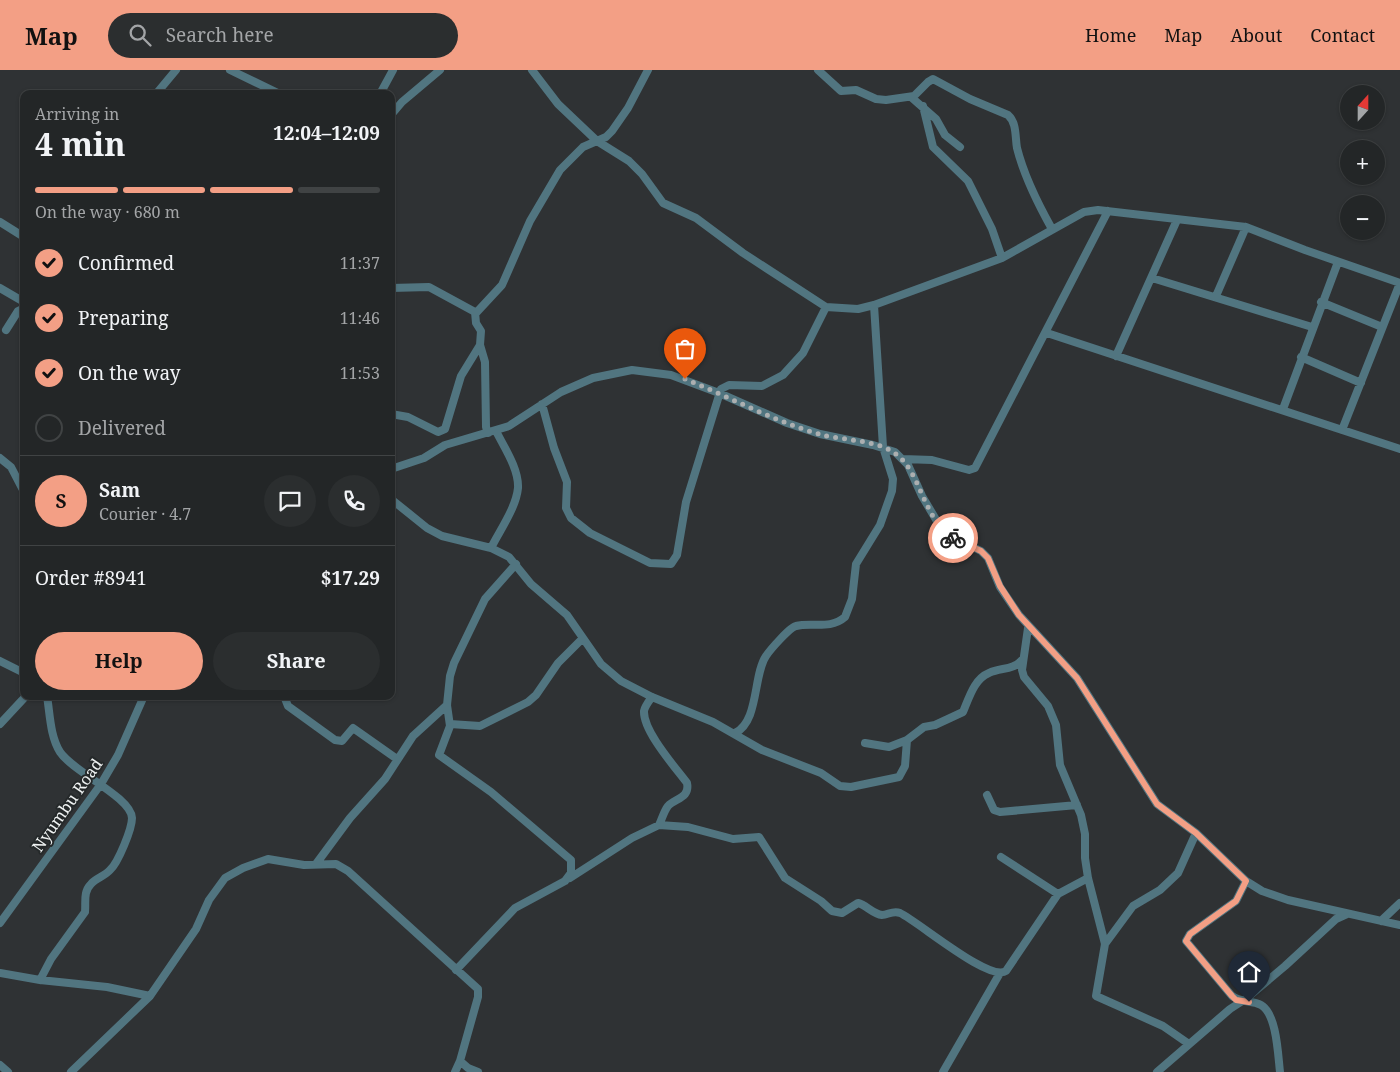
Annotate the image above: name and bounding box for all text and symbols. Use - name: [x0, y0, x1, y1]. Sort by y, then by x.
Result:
- search box: [108, 13, 458, 58]
- text: Map: [25, 19, 78, 52]
- icon: search: [126, 21, 154, 49]
- text: Search here: [166, 22, 274, 48]
- text: Home: [1085, 23, 1136, 47]
- text: Map: [1164, 23, 1202, 47]
- text: About: [1230, 23, 1282, 47]
- text: Contact: [1310, 23, 1375, 47]
- north arrow: [1340, 85, 1385, 130]
- map controls: [1340, 85, 1385, 240]
- text: Arriving in: [35, 103, 119, 125]
- text: 12:04–12:09: [273, 120, 380, 146]
- text: 4 min: [35, 122, 126, 165]
- button: +: [1340, 140, 1385, 185]
- button: −: [1340, 195, 1385, 240]
- text: On the way · 680 m: [35, 201, 180, 223]
- icon: check: [35, 249, 63, 277]
- text: Confirmed: [78, 250, 174, 276]
- text: 11:37: [340, 252, 380, 274]
- icon: check: [35, 304, 63, 332]
- text: Preparing: [78, 305, 168, 331]
- text: 11:46: [340, 307, 380, 329]
- pin: [664, 328, 706, 379]
- icon: bag: [671, 335, 699, 363]
- icon: check: [35, 359, 63, 387]
- text: On the way: [78, 360, 181, 386]
- text: 11:53: [340, 362, 380, 384]
- text: Delivered: [78, 415, 166, 441]
- button: chat: [264, 475, 316, 527]
- button: phone: [328, 475, 380, 527]
- text: Sam: [99, 477, 140, 503]
- text: S: [55, 488, 67, 514]
- text: Courier · 4.7: [99, 503, 191, 525]
- courier: [928, 513, 978, 563]
- icon: bike: [939, 524, 967, 552]
- text: Order #8941: [35, 565, 147, 591]
- text: $17.29: [321, 565, 380, 591]
- button: Help: [35, 632, 203, 690]
- button: Share: [213, 632, 380, 690]
- street label: Nyumbu Road: [27, 754, 107, 856]
- pin: [1228, 951, 1270, 1002]
- icon: home: [1235, 958, 1263, 986]

